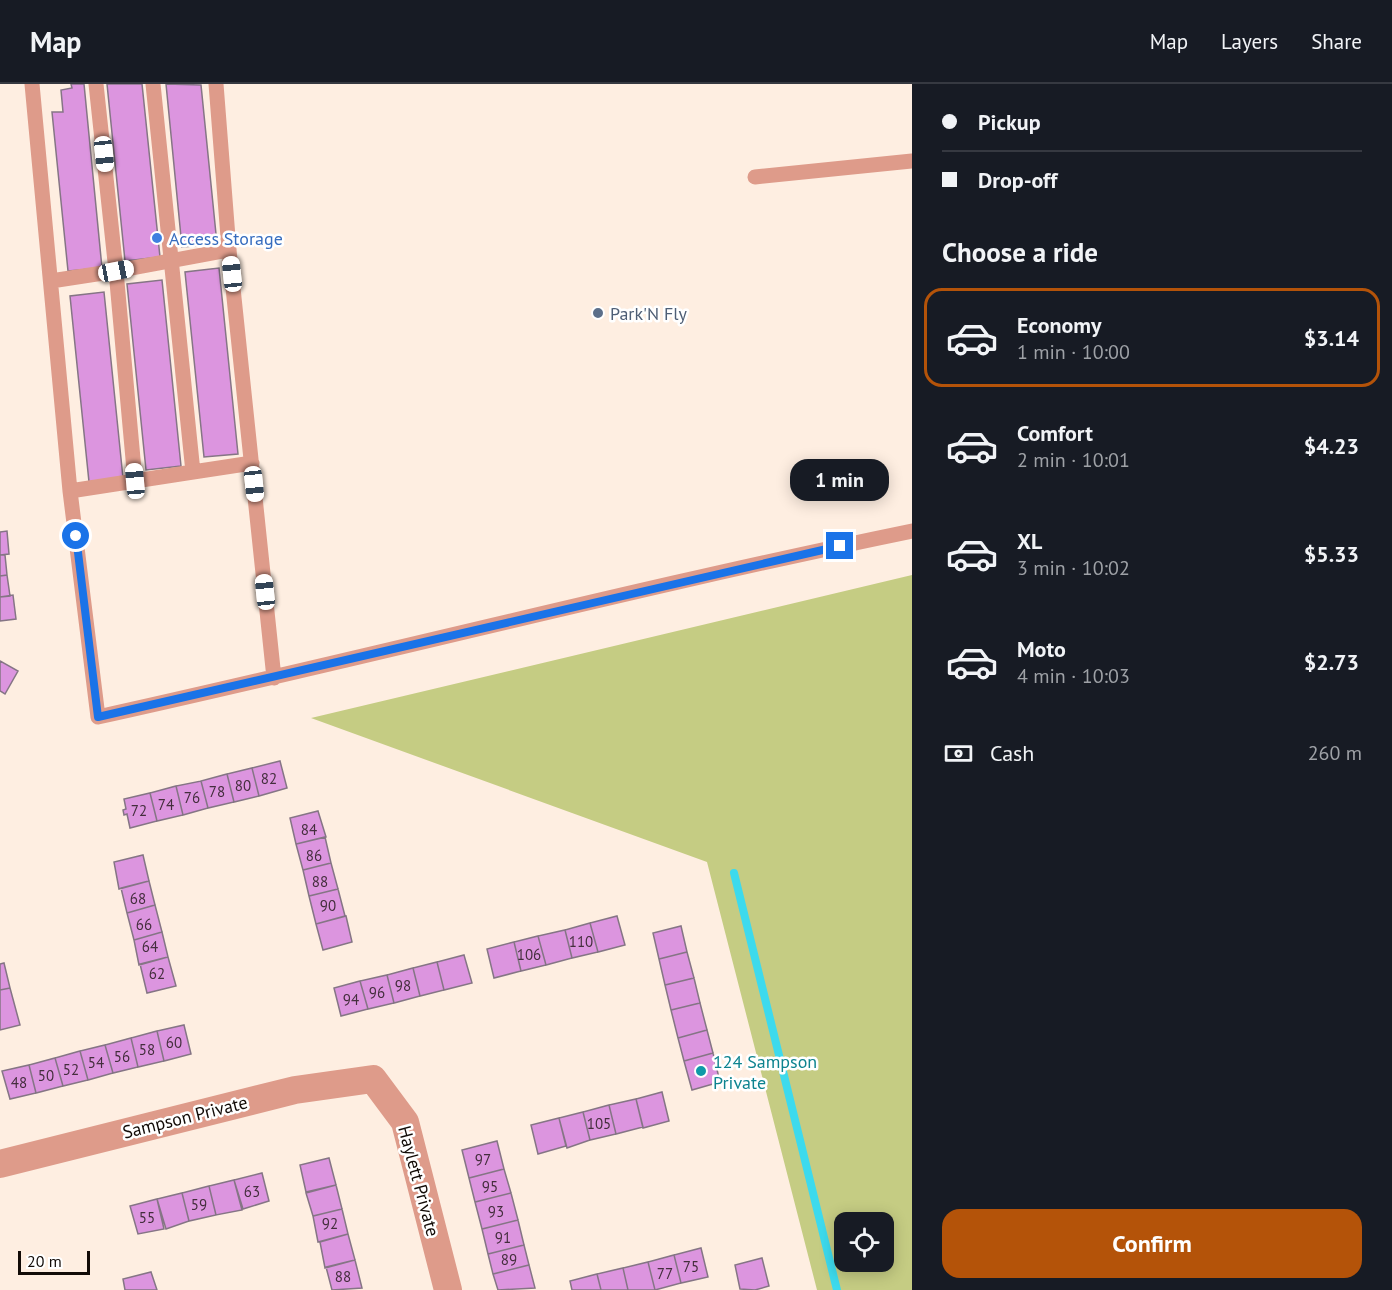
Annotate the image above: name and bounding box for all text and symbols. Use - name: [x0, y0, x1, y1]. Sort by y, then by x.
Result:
- text: Map: [30, 23, 81, 60]
- text: Map: [1150, 28, 1188, 55]
- text: Layers: [1221, 28, 1278, 55]
- text: Share: [1311, 28, 1362, 55]
- text: Pickup: [978, 108, 1041, 136]
- car: [93, 135, 115, 173]
- text: Drop-off: [978, 166, 1057, 194]
- place label: Access Storage: [169, 227, 283, 250]
- marker: Access Storage: [150, 231, 164, 245]
- text: Choose a ride: [942, 235, 1098, 269]
- car: [221, 255, 243, 293]
- car: [97, 259, 135, 283]
- place label: Park'N Fly: [610, 302, 688, 325]
- marker: Park'N Fly: [591, 306, 605, 320]
- icon: car: [945, 311, 999, 365]
- text: Economy: [1017, 311, 1101, 339]
- text: $3.14: [1304, 324, 1359, 352]
- text: 1 min · 10:00: [1017, 339, 1130, 365]
- icon: car: [945, 419, 999, 473]
- text: Comfort: [1017, 419, 1093, 447]
- text: $4.23: [1304, 432, 1359, 460]
- text: 2 min · 10:01: [1017, 447, 1130, 473]
- callout: 1 min: [790, 459, 890, 501]
- car: [124, 462, 146, 500]
- car: [243, 465, 265, 503]
- text: 1 min: [815, 467, 864, 493]
- route start: [62, 522, 89, 549]
- icon: car: [945, 527, 999, 581]
- text: XL: [1017, 527, 1042, 555]
- route end: [826, 532, 853, 559]
- text: $5.33: [1304, 540, 1359, 568]
- text: 3 min · 10:02: [1017, 555, 1130, 581]
- car: [254, 573, 276, 611]
- icon: car: [945, 635, 999, 689]
- text: Moto: [1017, 635, 1066, 663]
- text: $2.73: [1304, 648, 1359, 676]
- text: 4 min · 10:03: [1017, 663, 1130, 689]
- icon: cash: [942, 737, 975, 770]
- text: Cash: [990, 739, 1034, 767]
- text: 260 m: [1308, 740, 1362, 766]
- house number: 82: [261, 769, 277, 788]
- house number: 80: [235, 776, 251, 795]
- house number: 78: [209, 782, 225, 801]
- house number: 76: [184, 788, 200, 807]
- house number: 74: [158, 795, 174, 814]
- house number: 72: [131, 801, 147, 820]
- house number: 84: [301, 820, 317, 839]
- house number: 86: [306, 846, 322, 865]
- house number: 88: [312, 872, 328, 891]
- house number: 68: [130, 889, 146, 908]
- house number: 90: [320, 896, 336, 915]
- house number: 66: [136, 915, 152, 934]
- house number: 110: [569, 932, 593, 951]
- house number: 64: [142, 937, 158, 956]
- house number: 106: [517, 945, 541, 964]
- house number: 62: [149, 964, 165, 983]
- house number: 98: [395, 976, 411, 995]
- house number: 96: [369, 983, 385, 1002]
- house number: 94: [343, 990, 359, 1009]
- house number: 60: [166, 1033, 182, 1052]
- house number: 58: [139, 1040, 155, 1059]
- house number: 56: [114, 1047, 130, 1066]
- place label: 124 Sampson Private: [713, 1050, 817, 1094]
- house number: 54: [88, 1053, 104, 1072]
- house number: 52: [63, 1060, 79, 1079]
- marker: 124 Sampson Private: [694, 1064, 708, 1078]
- house number: 50: [38, 1066, 54, 1085]
- house number: 48: [11, 1073, 27, 1092]
- street label: Sampson Private: [120, 1090, 250, 1144]
- house number: 105: [587, 1114, 611, 1133]
- street label: Haylett Private: [393, 1123, 445, 1239]
- house number: 97: [475, 1150, 491, 1169]
- house number: 95: [482, 1177, 498, 1196]
- house number: 63: [244, 1182, 260, 1201]
- house number: 59: [191, 1195, 207, 1214]
- house number: 93: [488, 1202, 504, 1221]
- house number: 55: [139, 1208, 155, 1227]
- button: Confirm: [942, 1209, 1362, 1278]
- map controls: [834, 1212, 894, 1272]
- button: locate: [834, 1212, 894, 1272]
- house number: 92: [322, 1214, 338, 1233]
- house number: 91: [495, 1228, 511, 1247]
- scale bar: [18, 1248, 90, 1276]
- house number: 89: [501, 1250, 517, 1269]
- text: 20 m: [27, 1251, 62, 1271]
- house number: 75: [683, 1257, 699, 1276]
- house number: 77: [657, 1264, 673, 1283]
- house number: 88: [335, 1267, 351, 1286]

